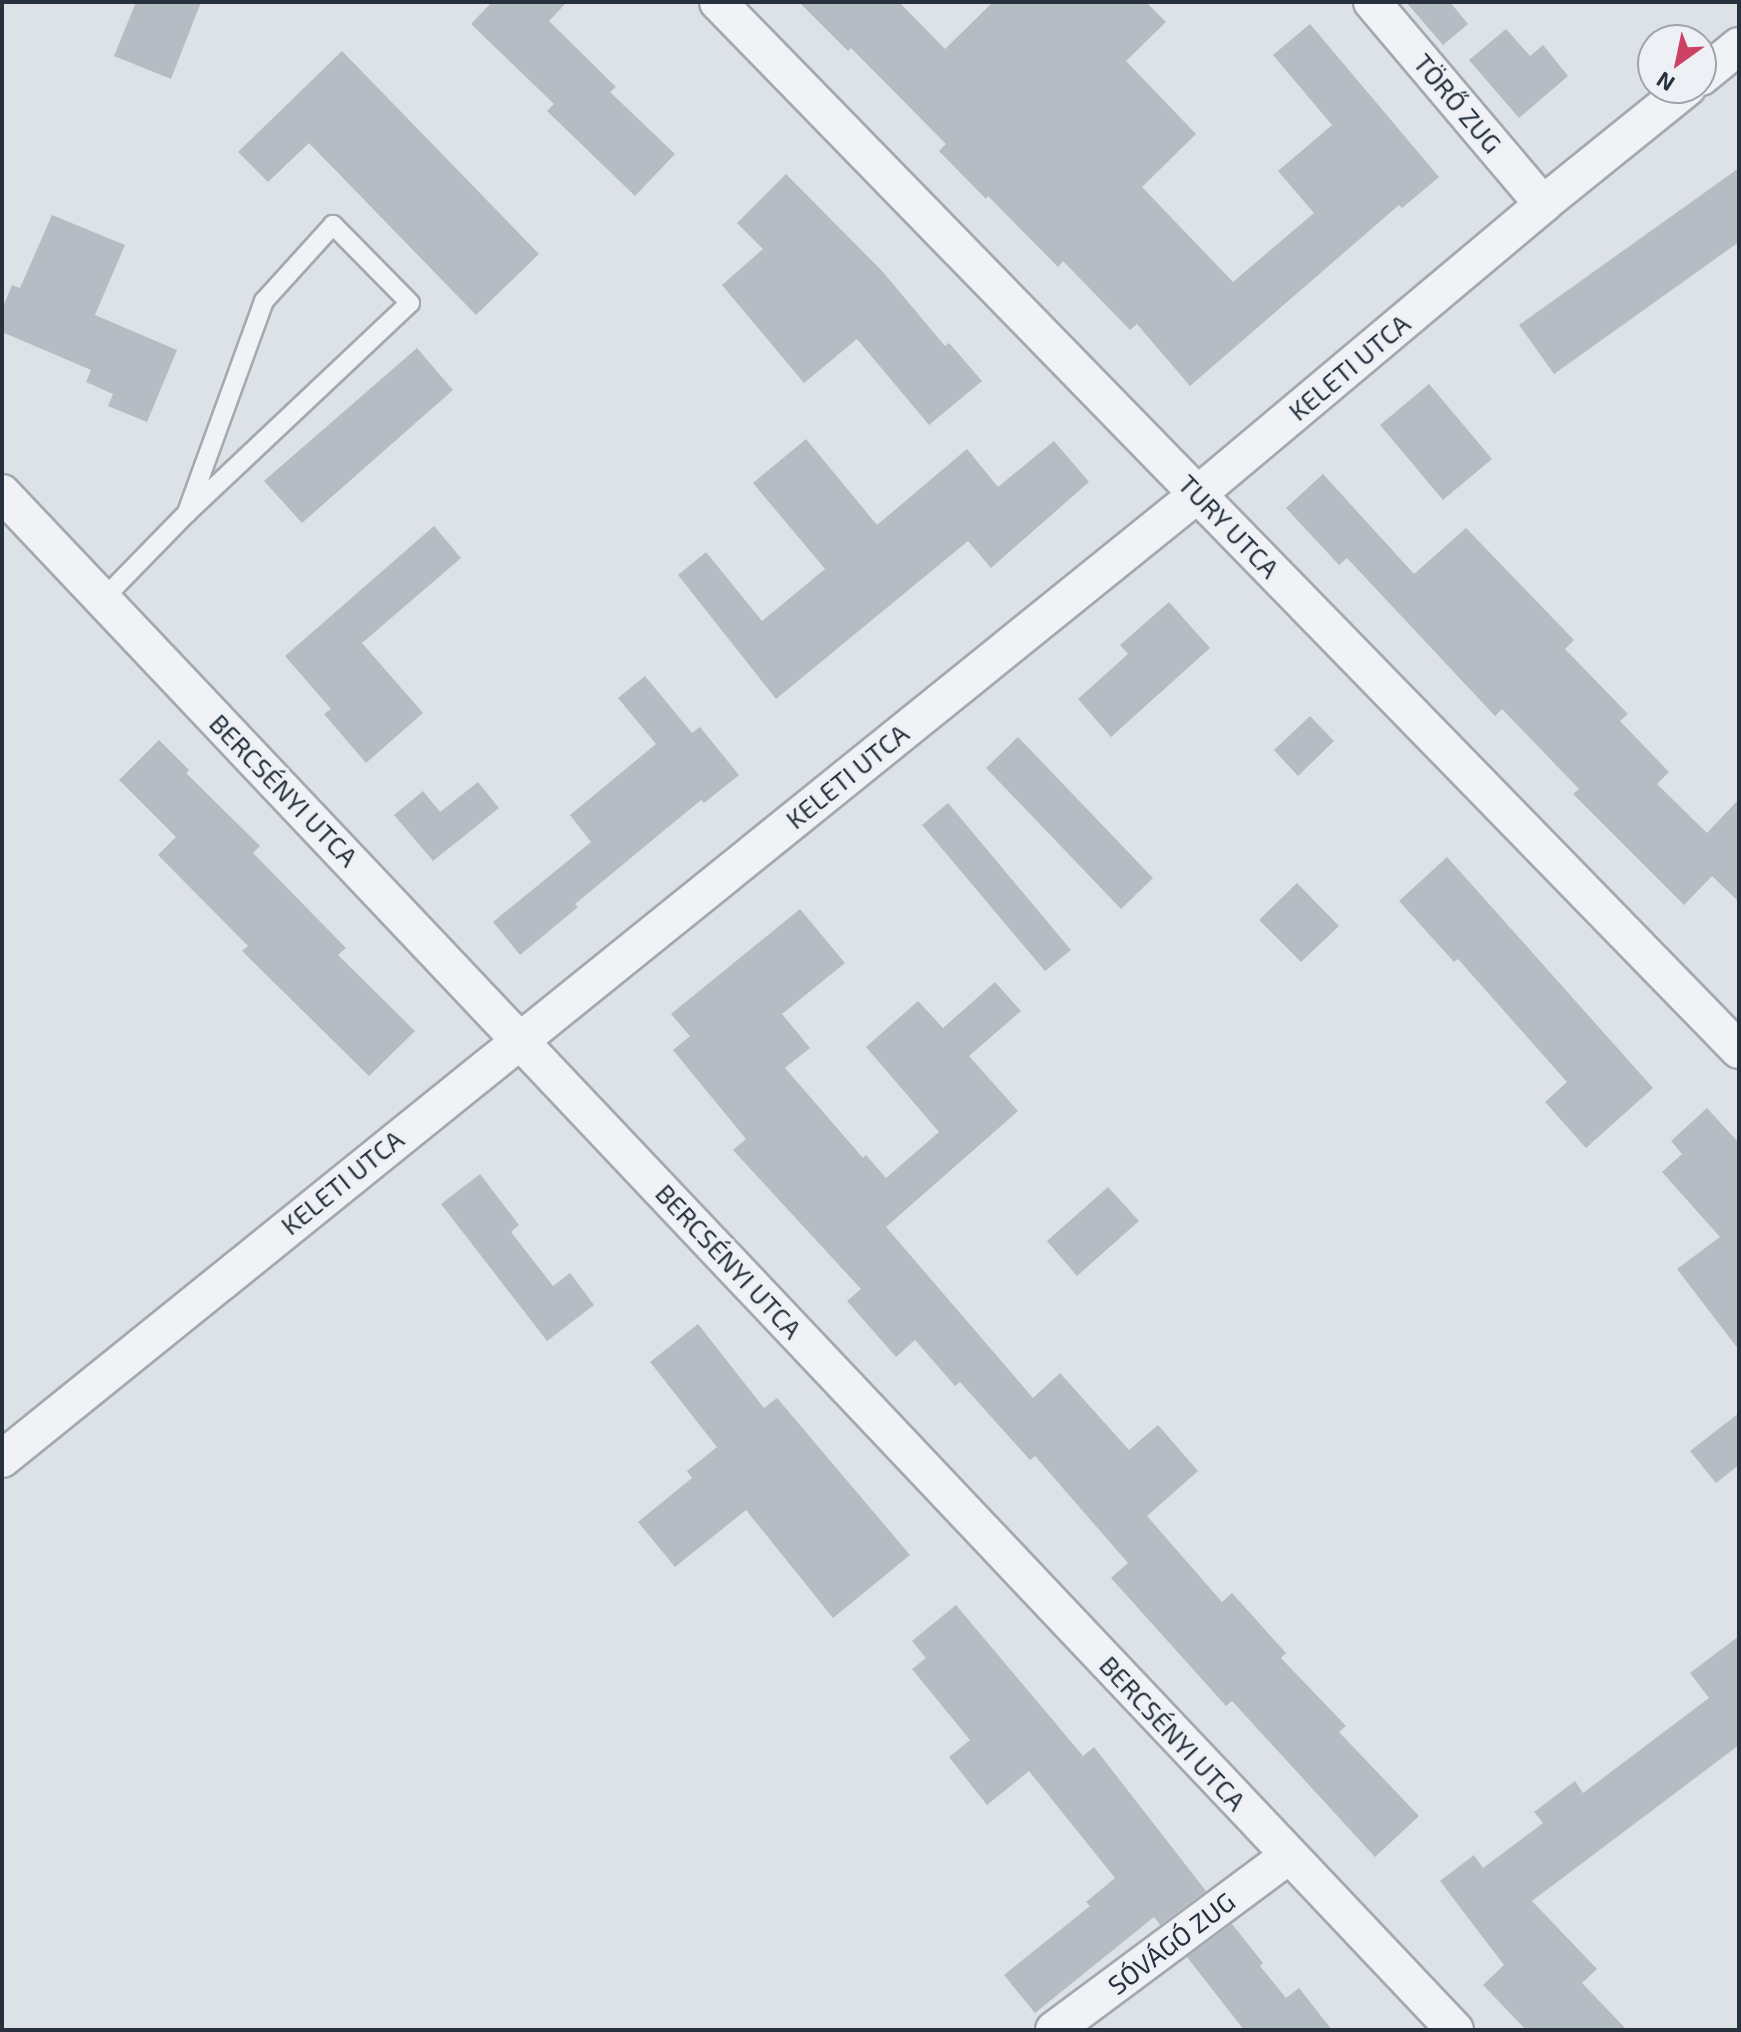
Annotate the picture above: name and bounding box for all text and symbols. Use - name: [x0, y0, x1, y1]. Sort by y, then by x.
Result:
- north arrow: [1637, 24, 1717, 104]
- street label: TÖRŐ ZUG: [1408, 47, 1508, 159]
- text: N: [1651, 67, 1679, 98]
- street label: KELETI UTCA: [1282, 307, 1416, 427]
- street label: TURY UTCA: [1172, 468, 1286, 584]
- street label: BERCSÉNYI UTCA: [203, 707, 365, 873]
- street label: KELETI UTCA: [780, 717, 914, 835]
- street label: KELETI UTCA: [275, 1123, 409, 1241]
- street label: BERCSÉNYI UTCA: [650, 1177, 808, 1345]
- street label: BERCSÉNYI UTCA: [1094, 1649, 1252, 1817]
- street label: SÓVÁGÓ ZUG: [1101, 1885, 1241, 2001]

